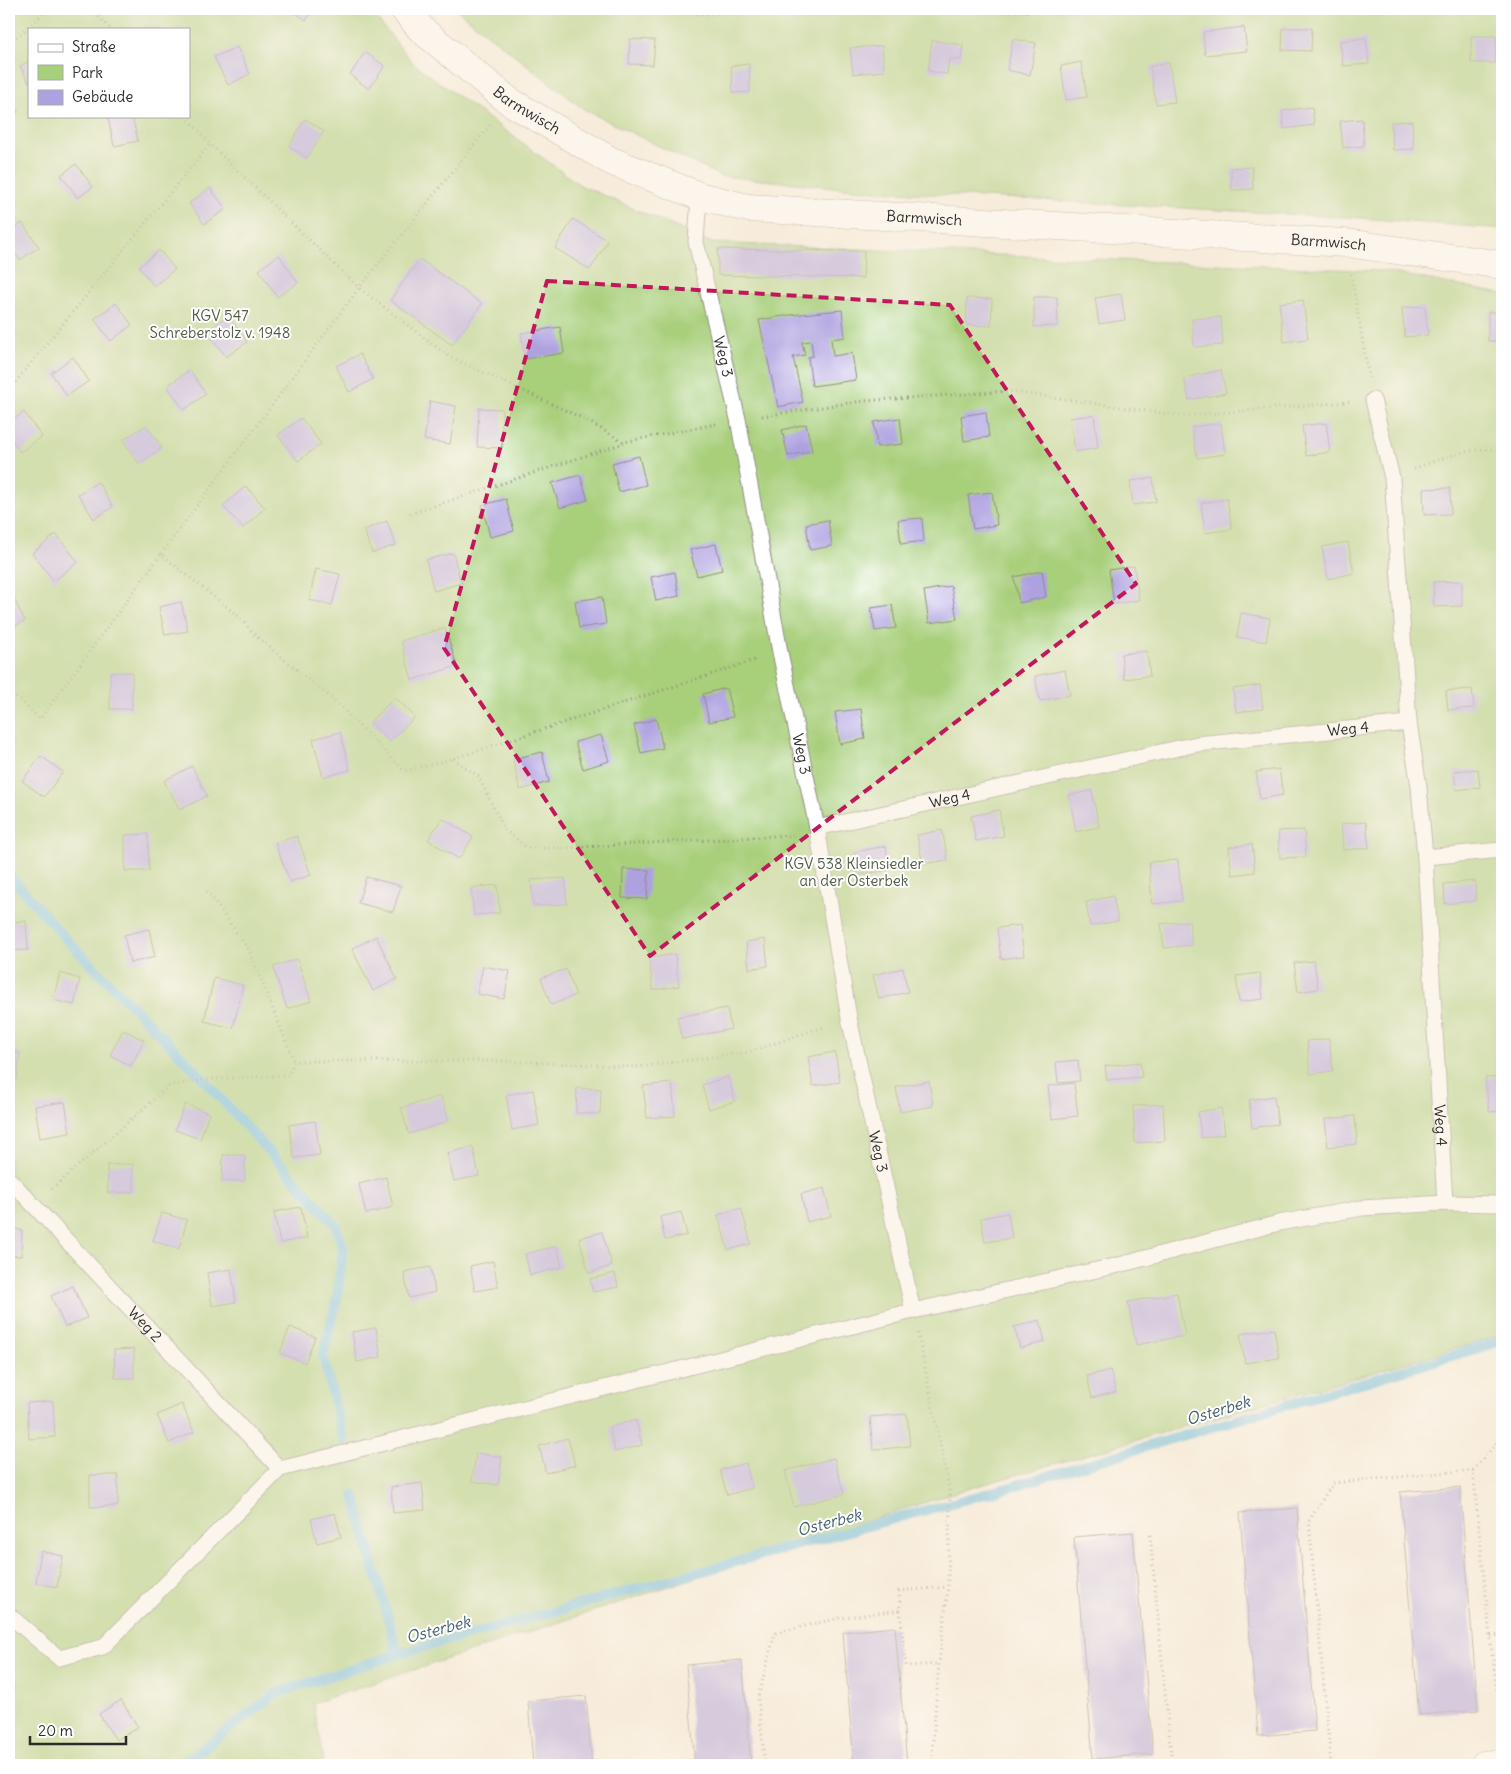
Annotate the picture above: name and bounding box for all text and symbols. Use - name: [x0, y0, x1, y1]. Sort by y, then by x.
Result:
- legend: [28, 28, 190, 118]
- text: Straße: [72, 37, 116, 56]
- text: Park: [72, 63, 103, 82]
- street label: Barmwisch: [489, 82, 564, 138]
- text: Gebäude: [72, 87, 133, 106]
- street label: Barmwisch: [886, 206, 963, 230]
- street label: Barmwisch: [1290, 230, 1368, 255]
- park label: KGV 547 Schreberstolz v. 1948: [150, 306, 290, 342]
- street label: Weg 3: [710, 334, 738, 379]
- street label: Weg 4: [1326, 717, 1370, 740]
- street label: Weg 3: [788, 732, 816, 776]
- street label: Weg 4: [927, 784, 972, 812]
- park label: KGV 538 Kleinsiedler an der Osterbek: [784, 854, 924, 890]
- street label: Weg 4: [1430, 1104, 1452, 1147]
- street label: Weg 3: [865, 1129, 892, 1174]
- street label: Weg 2: [124, 1302, 166, 1346]
- water label: Osterbek: [1184, 1390, 1254, 1429]
- water label: Osterbek: [795, 1503, 865, 1540]
- water label: Osterbek: [404, 1610, 474, 1647]
- scale bar: [30, 1714, 126, 1746]
- text: 20 m: [38, 1721, 73, 1740]

